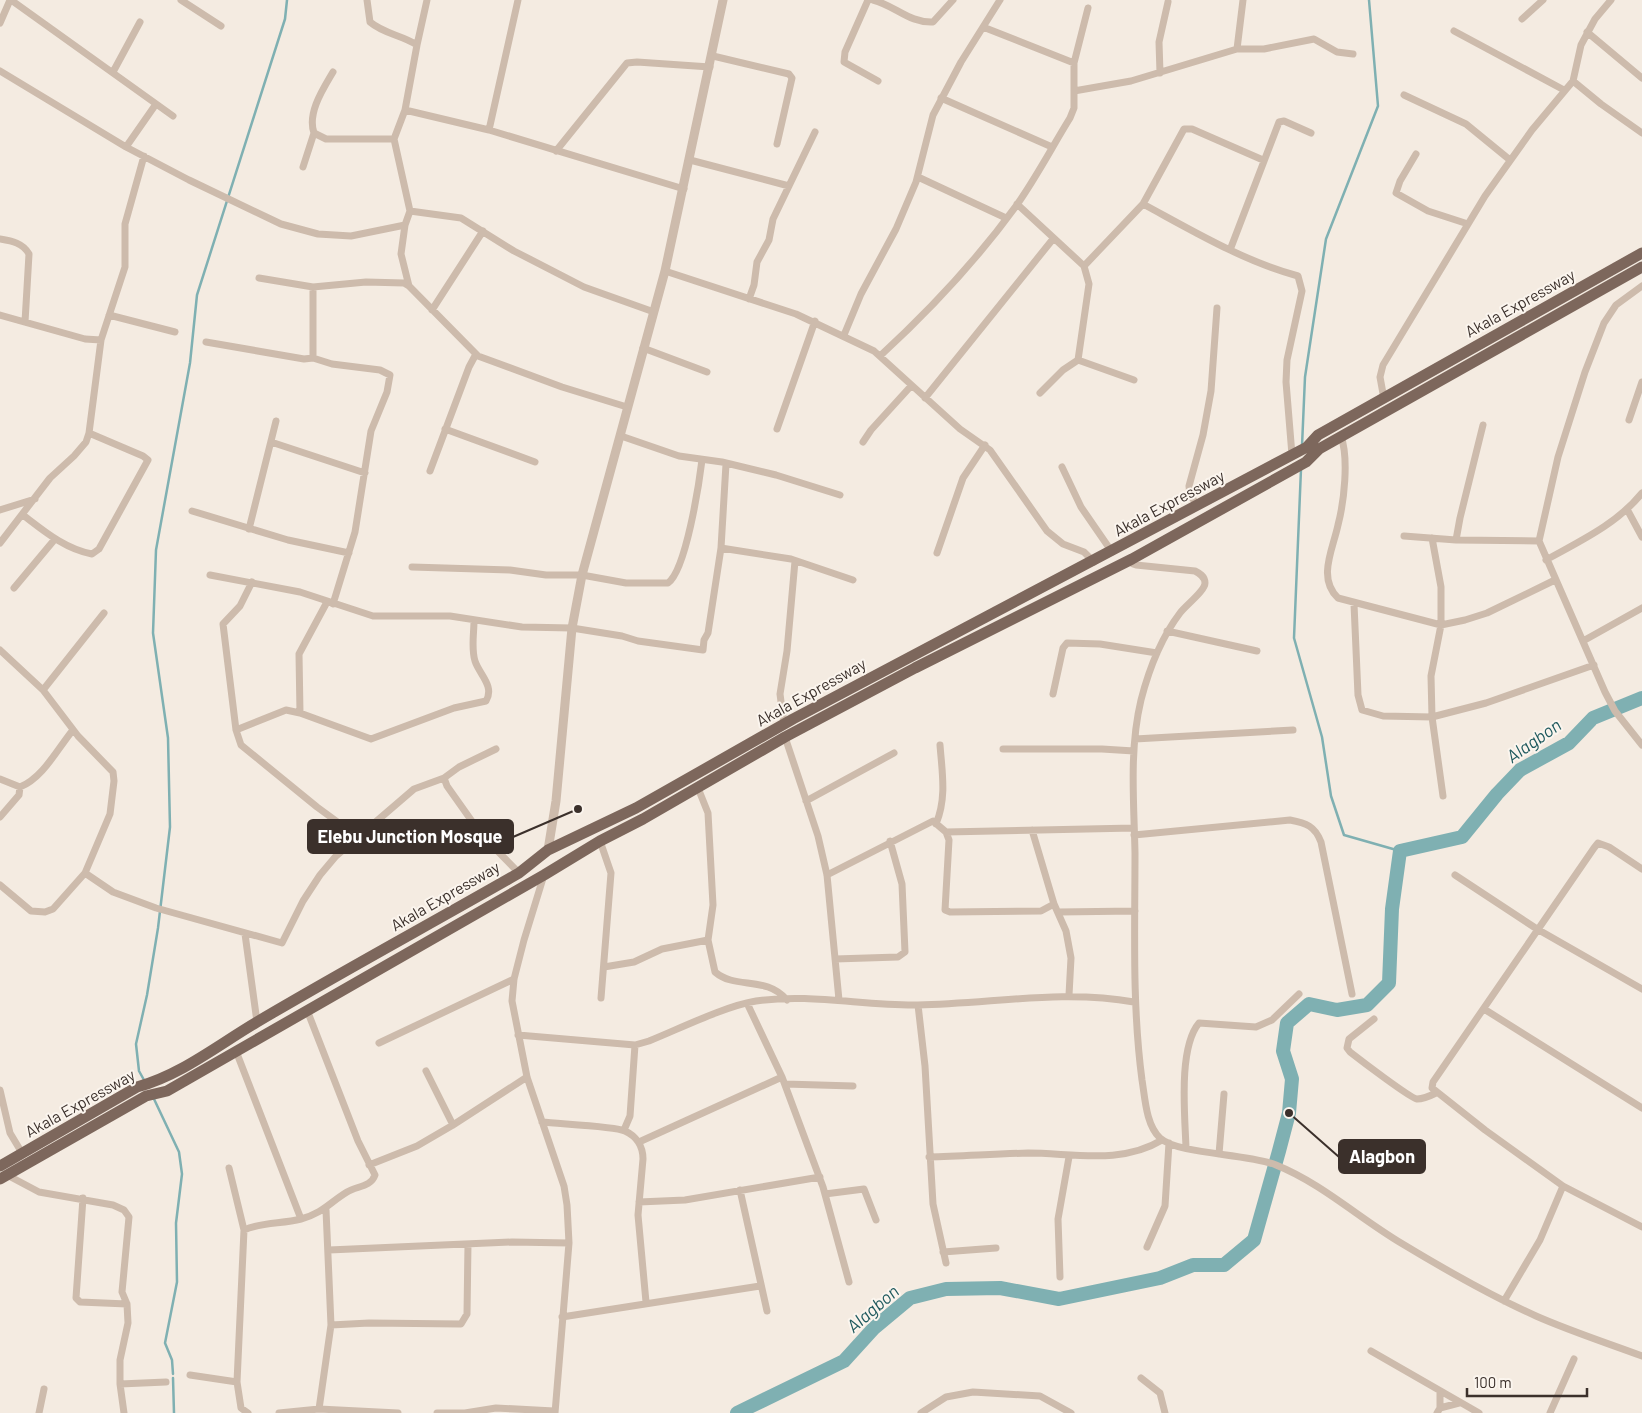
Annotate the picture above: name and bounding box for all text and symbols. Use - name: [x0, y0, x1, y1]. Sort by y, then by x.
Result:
- street label: Akala Expressway: [1462, 264, 1579, 341]
- street label: Akala Expressway: [1110, 465, 1228, 540]
- street label: Akala Expressway: [753, 653, 870, 730]
- water label: Alagbon: [1502, 713, 1565, 767]
- callout: Elebu Junction Mosque: [308, 820, 513, 853]
- text: Elebu Junction Mosque: [318, 825, 503, 847]
- street label: Akala Expressway: [387, 856, 503, 934]
- street label: Akala Expressway: [22, 1064, 139, 1141]
- callout: Alagbon: [1339, 1140, 1425, 1173]
- text: Alagbon: [1349, 1145, 1415, 1167]
- water label: Alagbon: [842, 1280, 903, 1337]
- scale bar: [1467, 1366, 1587, 1398]
- text: 100 m: [1474, 1373, 1512, 1391]

